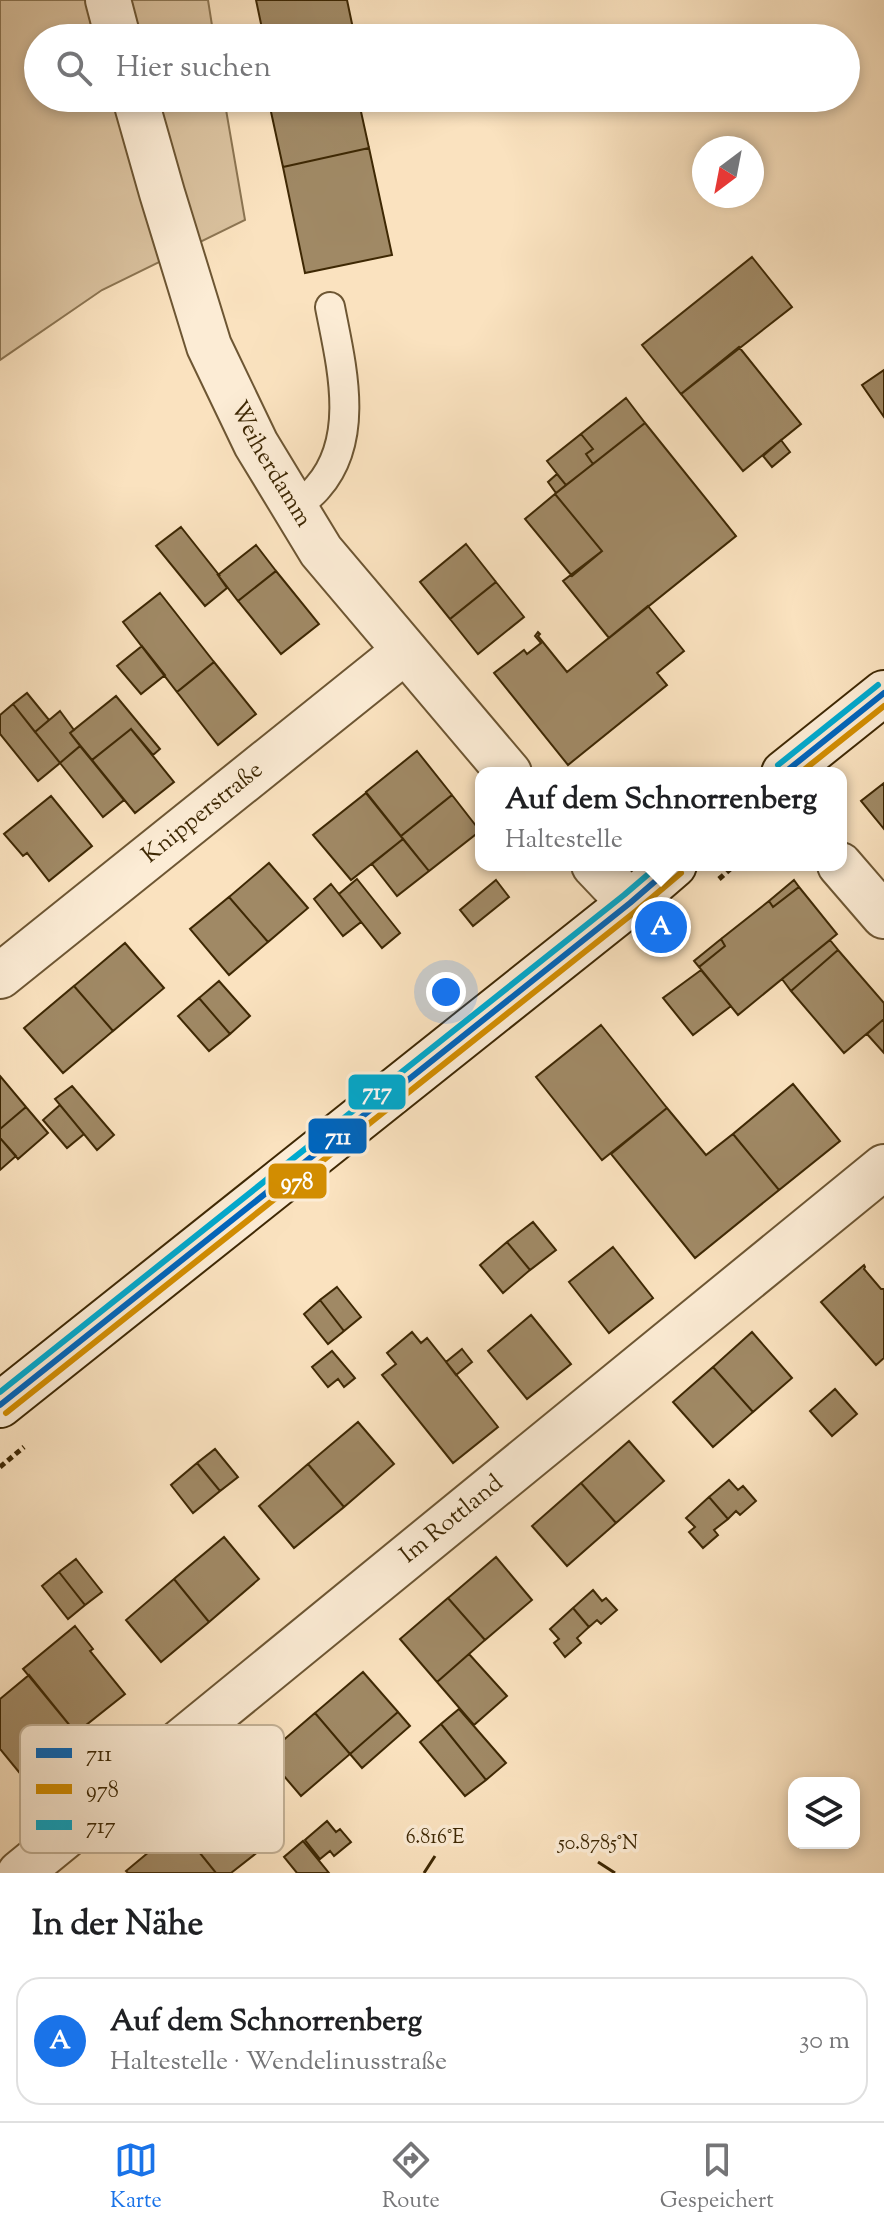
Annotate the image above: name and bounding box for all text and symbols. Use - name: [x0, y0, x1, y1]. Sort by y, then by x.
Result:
- search box: [24, 24, 860, 112]
- icon: search: [52, 46, 96, 90]
- text: Hier suchen: [116, 47, 271, 90]
- north arrow: [692, 136, 764, 208]
- street label: Weiherdamm: [221, 395, 320, 534]
- street label: Knipperstraße: [135, 754, 271, 872]
- popup: [475, 767, 847, 871]
- text: Auf dem Schnorrenberg: [505, 779, 817, 822]
- text: Haltestelle: [505, 822, 623, 859]
- pin: A: [635, 897, 687, 957]
- your location: [426, 972, 466, 1012]
- line badge: 717: [347, 1073, 407, 1111]
- text: 717: [362, 1078, 393, 1110]
- line badge: 711: [307, 1117, 368, 1155]
- text: 711: [325, 1123, 352, 1155]
- line badge: 978: [267, 1162, 328, 1200]
- text: 978: [281, 1168, 313, 1200]
- street label: Im Rottland: [393, 1467, 511, 1572]
- legend: [20, 1725, 284, 1853]
- text: 711: [86, 1740, 113, 1772]
- text: 978: [86, 1776, 119, 1808]
- map controls: [788, 1777, 860, 1849]
- button: layers: [788, 1777, 860, 1849]
- text: 717: [86, 1812, 116, 1844]
- text: 6.816°E: [406, 1824, 464, 1853]
- text: 50.8785°N: [557, 1830, 638, 1859]
- text: In der Nähe: [32, 1901, 203, 1950]
- text: Auf dem Schnorrenberg: [110, 2001, 422, 2044]
- text: A: [49, 2023, 71, 2060]
- text: 30 m: [799, 2023, 850, 2060]
- text: Haltestelle · Wendelinusstraße: [110, 2044, 447, 2081]
- tab: Karte: [110, 2138, 162, 2218]
- tab: Route: [382, 2138, 440, 2218]
- tab: Gespeichert: [660, 2138, 774, 2218]

